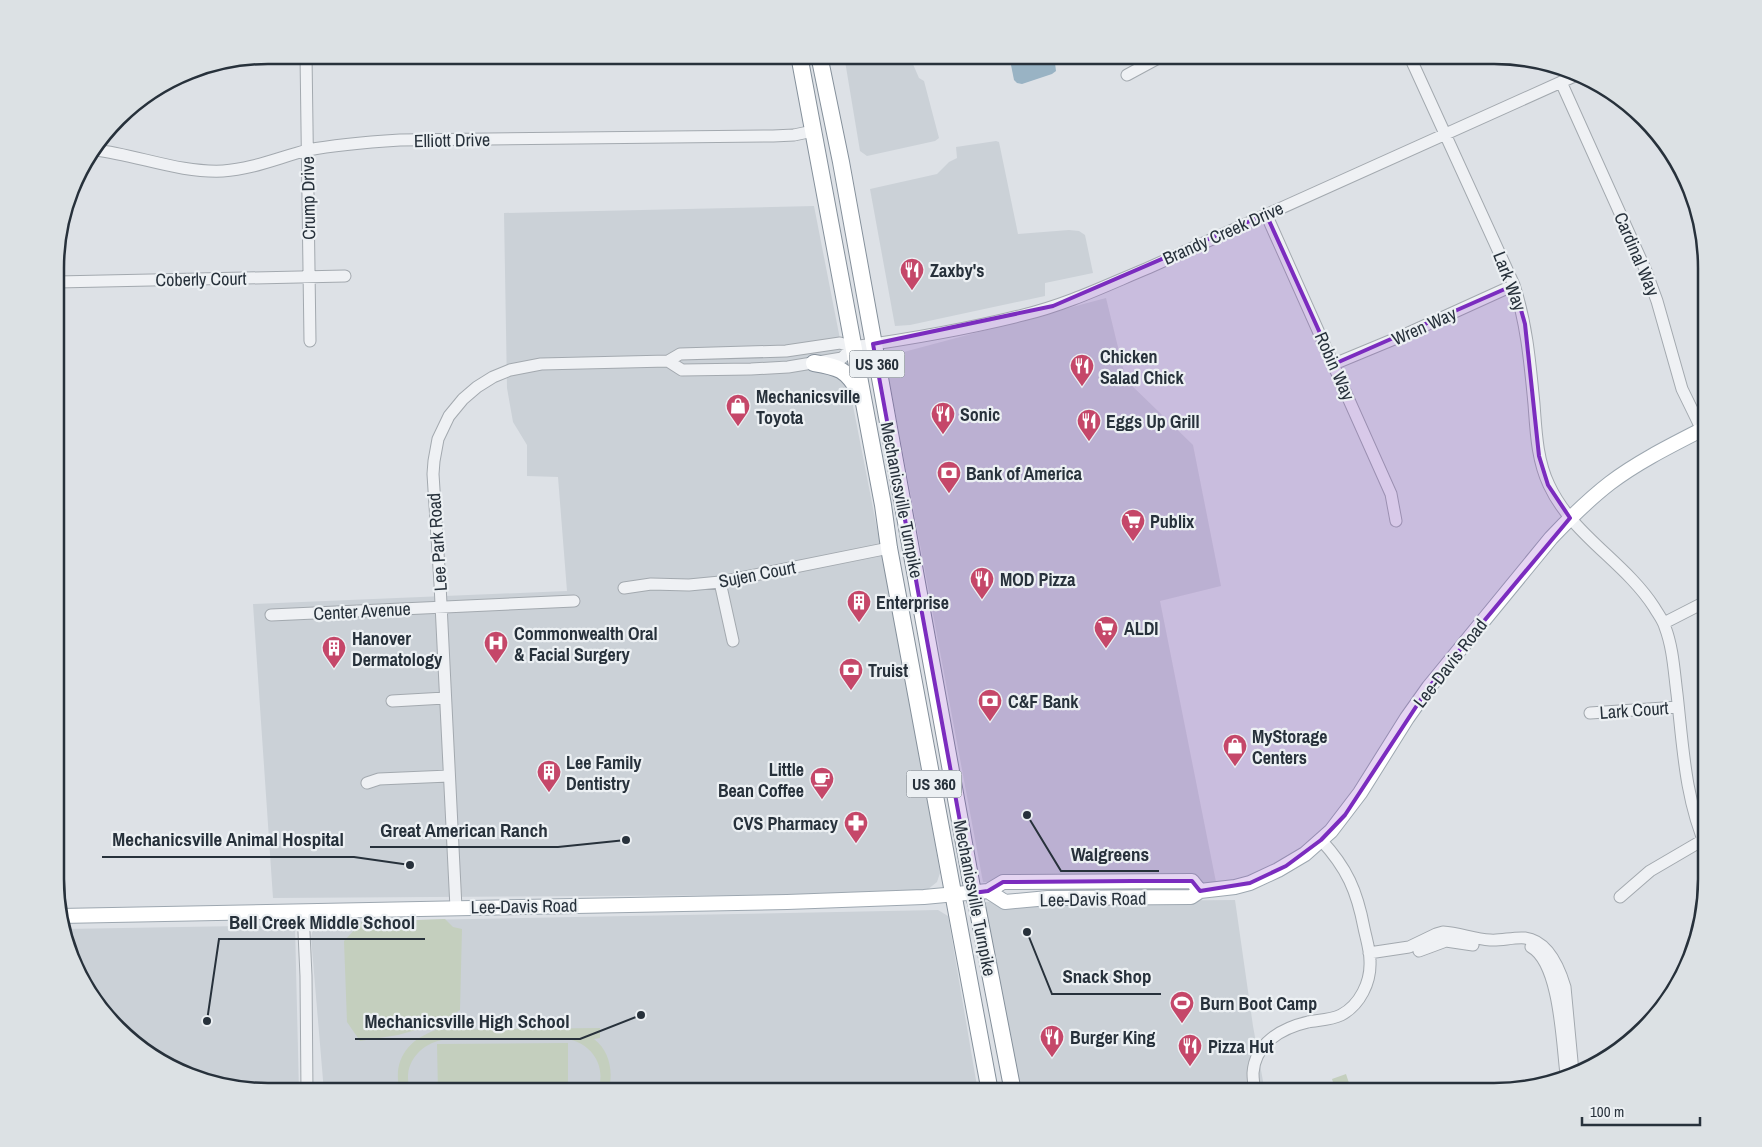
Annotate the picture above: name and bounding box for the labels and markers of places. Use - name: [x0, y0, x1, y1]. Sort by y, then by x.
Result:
- restaurant icon: Zaxby's: [899, 257, 925, 291]
- place label: Zaxby's: [930, 258, 984, 283]
- place label: Chicken Salad Chick: [1100, 344, 1184, 390]
- restaurant icon: Chicken Salad Chick: [1069, 353, 1095, 387]
- place label: Mechanicsville Toyota: [756, 384, 860, 430]
- shop icon: Mechanicsville Toyota: [725, 393, 751, 427]
- restaurant icon: Sonic: [930, 401, 956, 435]
- place label: Sonic: [960, 402, 1000, 427]
- restaurant icon: Eggs Up Grill: [1076, 408, 1102, 442]
- place label: Eggs Up Grill: [1106, 409, 1200, 434]
- bank icon: Bank of America: [936, 460, 962, 494]
- place label: Bank of America: [966, 461, 1083, 486]
- supermarket icon: Publix: [1120, 508, 1146, 542]
- place label: Publix: [1150, 509, 1195, 534]
- restaurant icon: MOD Pizza: [969, 566, 995, 600]
- place label: MOD Pizza: [1000, 567, 1076, 592]
- building icon: Enterprise: [846, 589, 872, 623]
- place label: Enterprise: [876, 590, 949, 615]
- supermarket icon: ALDI: [1093, 615, 1119, 649]
- place label: ALDI: [1124, 616, 1158, 641]
- place label: Commonwealth Oral & Facial Surgery: [514, 621, 658, 667]
- place label: Hanover Dermatology: [352, 626, 443, 672]
- hospital icon: Commonwealth Oral & Facial Surgery: [483, 630, 509, 664]
- building icon: Hanover Dermatology: [321, 635, 347, 669]
- bank icon: Truist: [838, 657, 864, 691]
- place label: Truist: [868, 658, 908, 683]
- bank icon: C&F Bank: [977, 688, 1003, 722]
- place label: C&F Bank: [1008, 689, 1079, 714]
- place label: MyStorage Centers: [1252, 724, 1327, 770]
- shop icon: MyStorage Centers: [1222, 733, 1248, 767]
- place label: Lee Family Dentistry: [566, 750, 642, 796]
- place label: Little Bean Coffee: [718, 757, 804, 803]
- building icon: Lee Family Dentistry: [536, 759, 562, 793]
- cafe icon: Little Bean Coffee: [809, 766, 835, 800]
- pharmacy icon: CVS Pharmacy: [843, 810, 869, 844]
- place label: CVS Pharmacy: [733, 811, 839, 836]
- callout: Great American Ranch: [370, 813, 558, 847]
- callout: Mechanicsville Animal Hospital: [102, 823, 354, 857]
- callout: Walgreens: [1061, 837, 1159, 871]
- callout: Bell Creek Middle School: [219, 905, 425, 939]
- callout: Snack Shop: [1052, 960, 1161, 994]
- sports icon: Burn Boot Camp: [1169, 990, 1195, 1024]
- place label: Burn Boot Camp: [1200, 991, 1317, 1016]
- callout: Mechanicsville High School: [355, 1005, 580, 1039]
- restaurant icon: Burger King: [1039, 1024, 1065, 1058]
- place label: Burger King: [1070, 1025, 1155, 1050]
- restaurant icon: Pizza Hut: [1177, 1033, 1203, 1067]
- place label: Pizza Hut: [1208, 1034, 1274, 1059]

